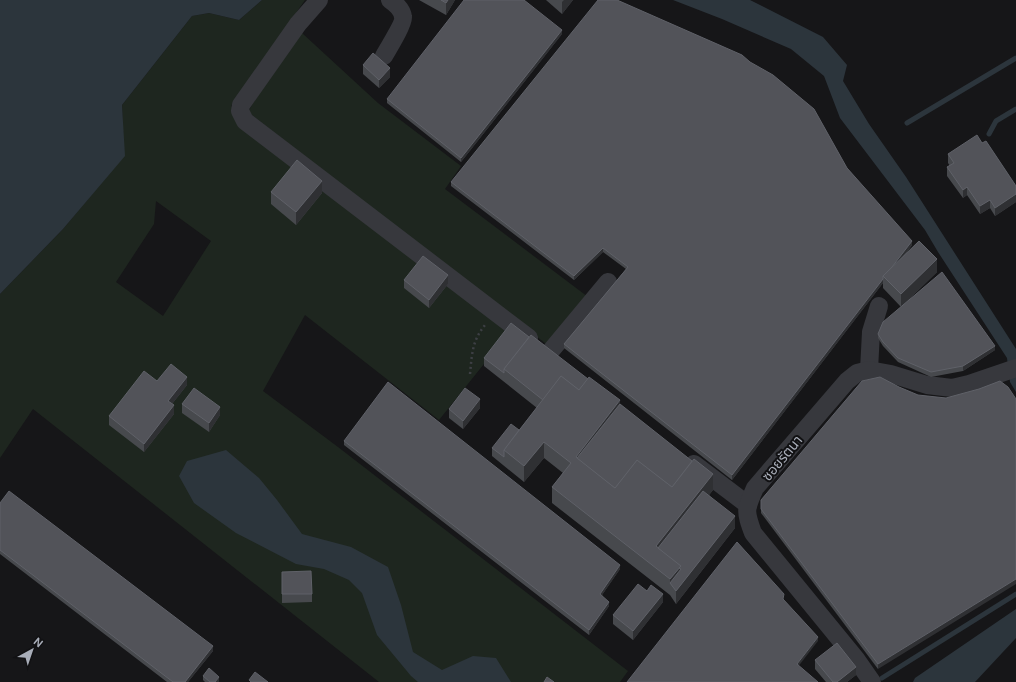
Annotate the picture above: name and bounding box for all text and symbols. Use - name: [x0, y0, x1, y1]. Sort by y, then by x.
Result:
- street label: ซอยรัตนา: [758, 431, 806, 485]
- north arrow: [12, 630, 52, 670]
- text: N: [31, 634, 46, 650]

